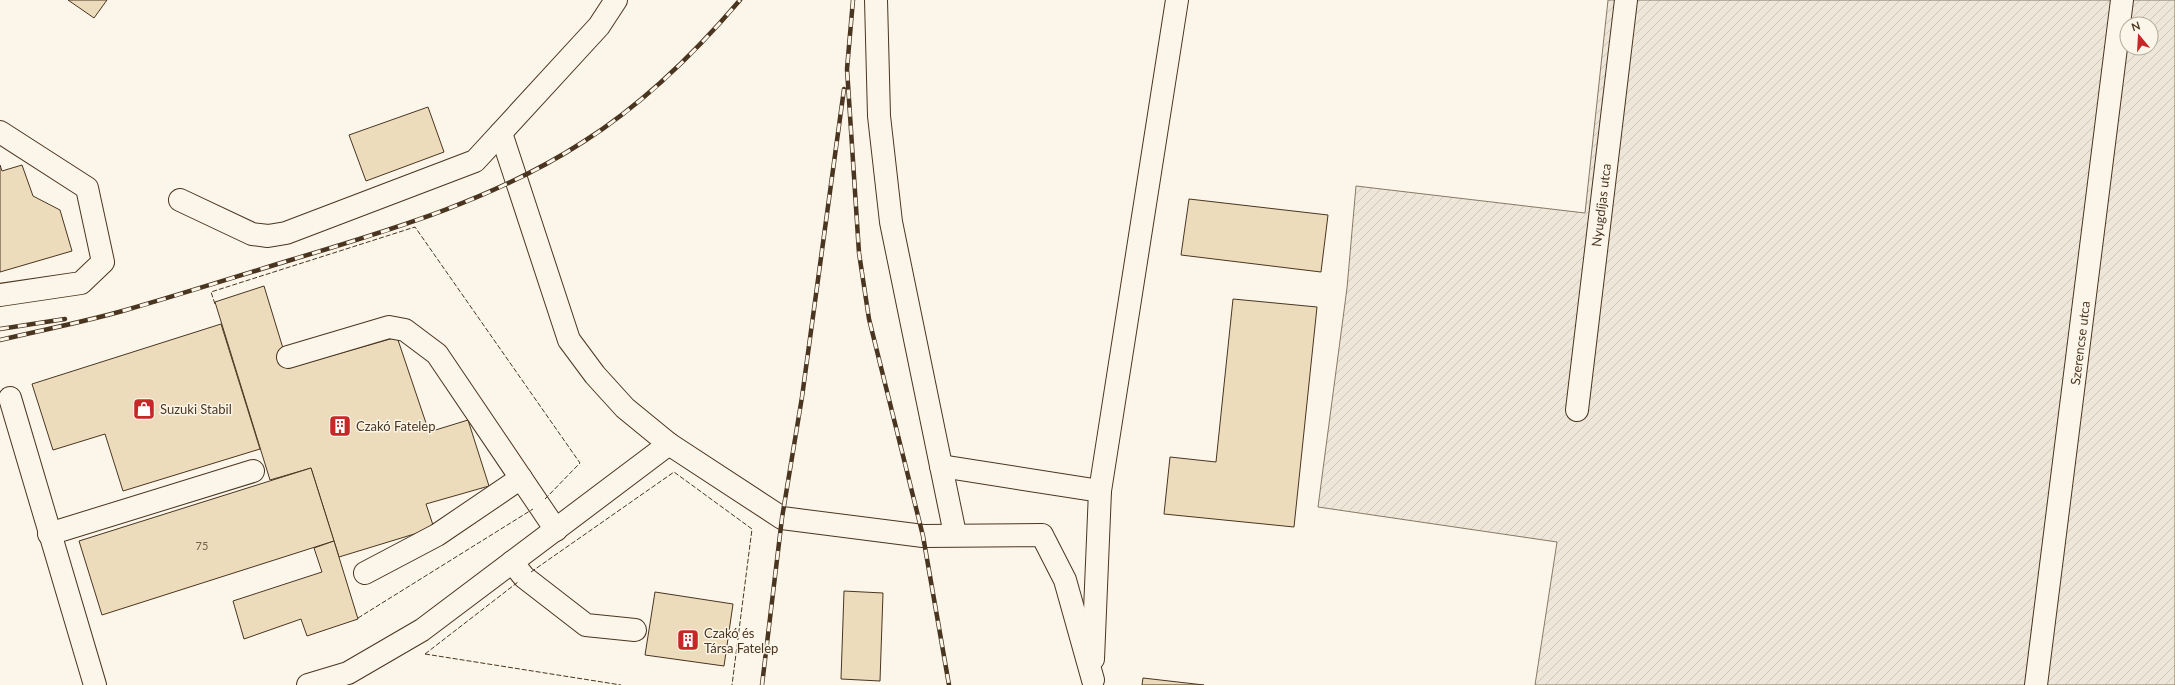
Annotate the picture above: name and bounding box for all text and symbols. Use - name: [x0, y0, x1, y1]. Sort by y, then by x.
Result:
- north arrow: [2119, 16, 2159, 56]
- text: N: [2130, 19, 2142, 34]
- street label: Nyugdíjas utca: [1588, 162, 1614, 248]
- street label: Szerencse utca: [2067, 300, 2093, 386]
- shop icon: Suzuki Stabil: [131, 396, 157, 422]
- place label: Suzuki Stabil: [160, 401, 232, 417]
- building icon: Czakó Fatelep: [327, 413, 353, 439]
- place label: Czakó Fatelep: [356, 418, 435, 434]
- house number: 75: [196, 539, 208, 552]
- place label: Czakó és Társa Fatelep: [704, 625, 778, 656]
- building icon: Czakó és Társa Fatelep: [675, 627, 701, 653]

